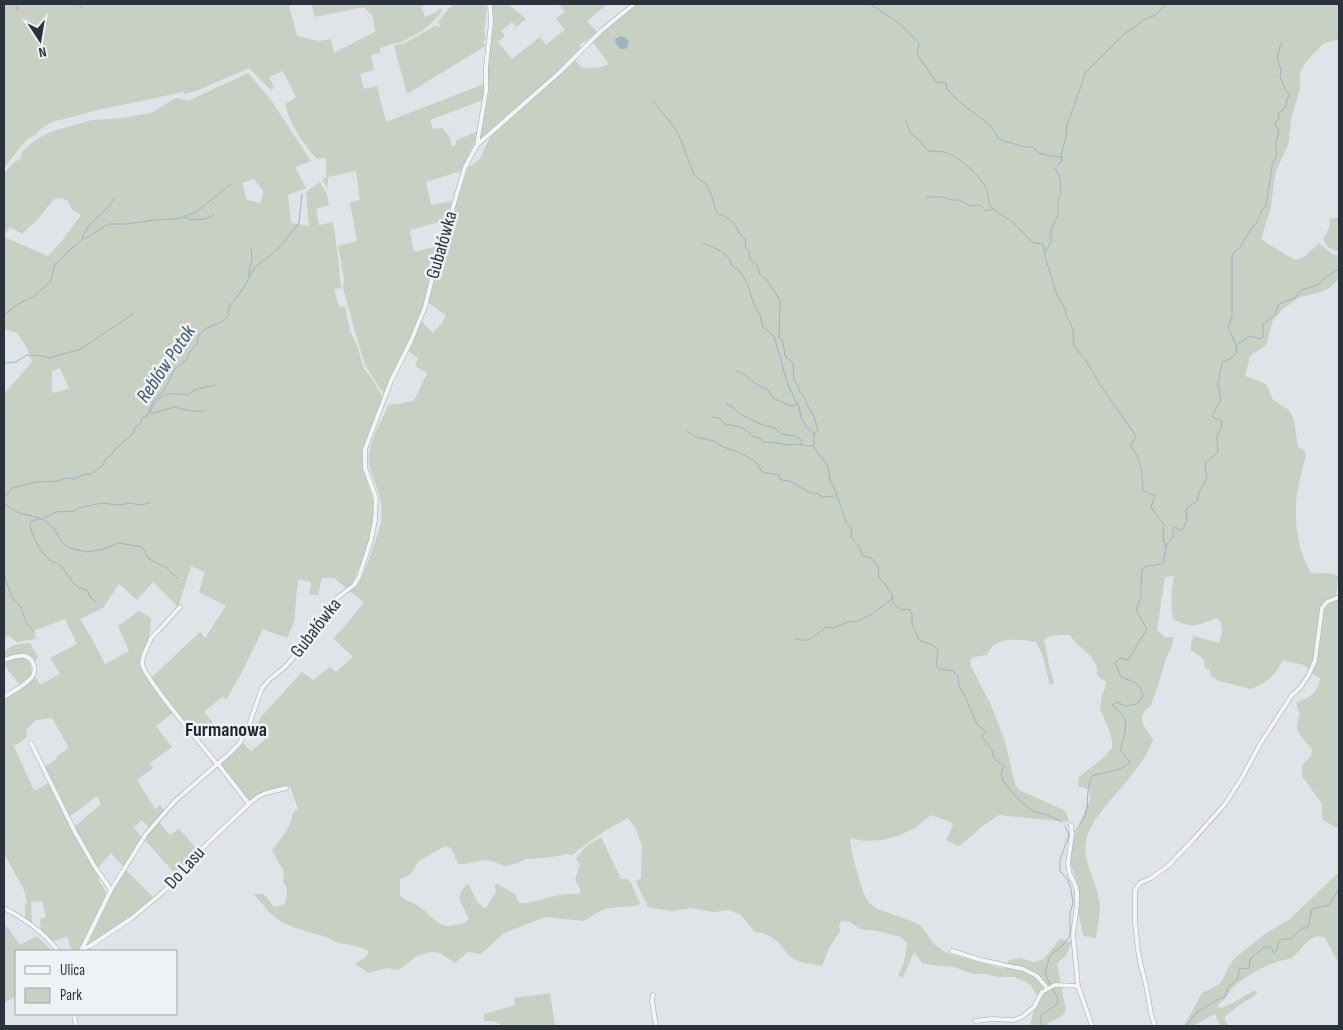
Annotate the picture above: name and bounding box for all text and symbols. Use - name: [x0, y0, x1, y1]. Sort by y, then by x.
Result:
- north arrow: [15, 15, 65, 65]
- text: N: [37, 43, 48, 61]
- street label: Gubałówka: [421, 209, 463, 281]
- water label: Reblów Potok: [131, 320, 201, 407]
- street label: Gubałówka: [286, 594, 346, 662]
- district label: Furmanowa: [185, 718, 267, 742]
- street label: Do Lasu: [160, 842, 210, 894]
- legend: [15, 950, 178, 1015]
- text: Ulica: [60, 961, 85, 980]
- text: Park: [60, 986, 82, 1005]

